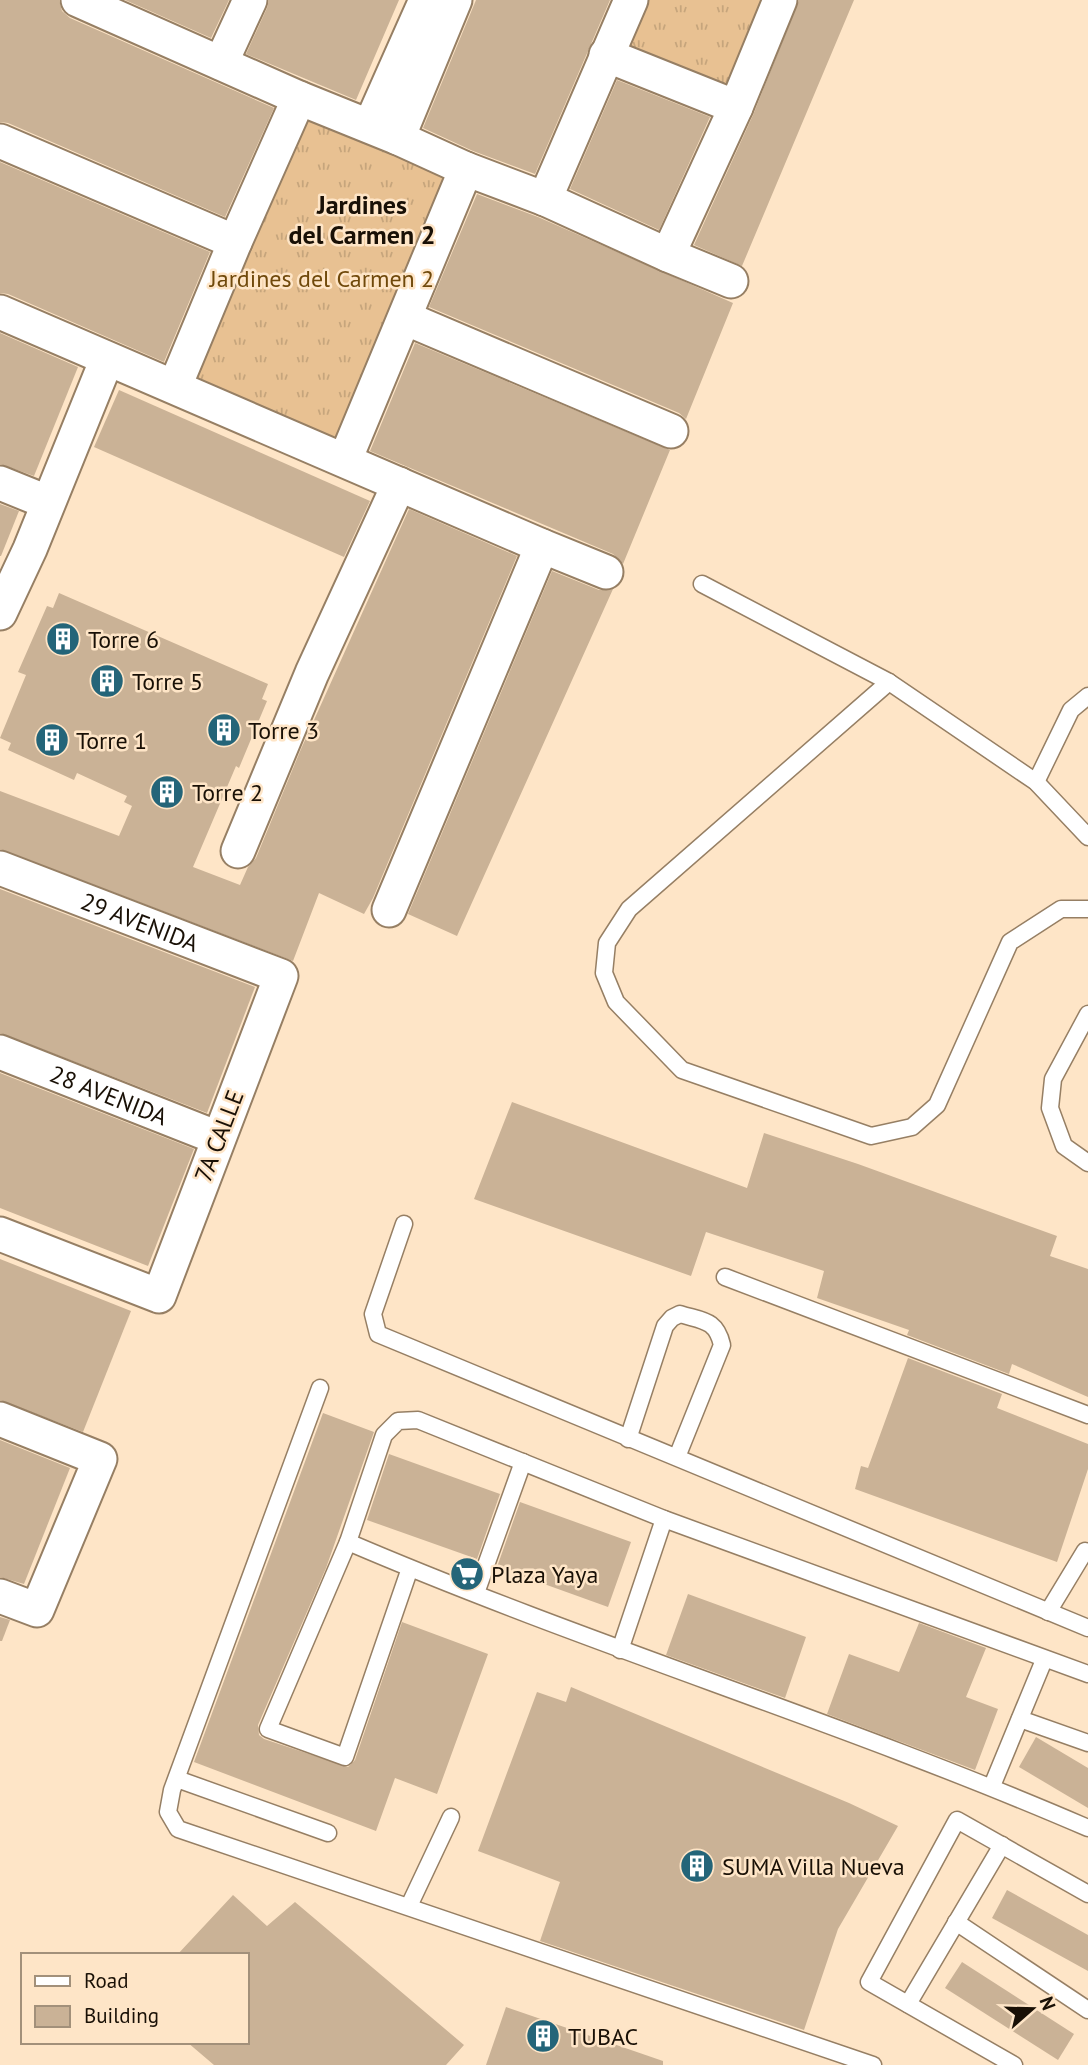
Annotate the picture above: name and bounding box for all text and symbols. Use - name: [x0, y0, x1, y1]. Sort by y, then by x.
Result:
- district label: Jardines del Carmen 2: [288, 188, 436, 251]
- park label: Jardines del Carmen 2: [209, 263, 434, 294]
- building icon: Torre 6: [44, 620, 82, 658]
- place label: Torre 6: [88, 624, 159, 655]
- building icon: Torre 5: [88, 662, 126, 700]
- place label: Torre 5: [132, 666, 203, 697]
- building icon: Torre 3: [205, 711, 243, 749]
- place label: Torre 3: [248, 715, 319, 746]
- building icon: Torre 1: [33, 721, 71, 759]
- place label: Torre 1: [76, 725, 147, 756]
- building icon: Torre 2: [148, 773, 186, 811]
- place label: Torre 2: [192, 777, 263, 808]
- street label: 29 AVENIDA: [77, 885, 203, 958]
- street label: 28 AVENIDA: [46, 1058, 172, 1132]
- street label: 7A CALLE: [187, 1086, 251, 1186]
- supermarket icon: Plaza Yaya: [448, 1555, 486, 1593]
- place label: Plaza Yaya: [491, 1559, 598, 1590]
- building icon: SUMA Villa Nueva: [678, 1847, 716, 1885]
- place label: SUMA Villa Nueva: [722, 1851, 905, 1882]
- legend: [21, 1953, 248, 2044]
- text: Road: [84, 1967, 128, 1994]
- north arrow: [997, 1974, 1067, 2044]
- text: N: [1035, 1993, 1061, 2013]
- text: Building: [84, 2002, 159, 2029]
- building icon: TUBAC: [524, 2017, 562, 2055]
- place label: TUBAC: [568, 2021, 638, 2052]

